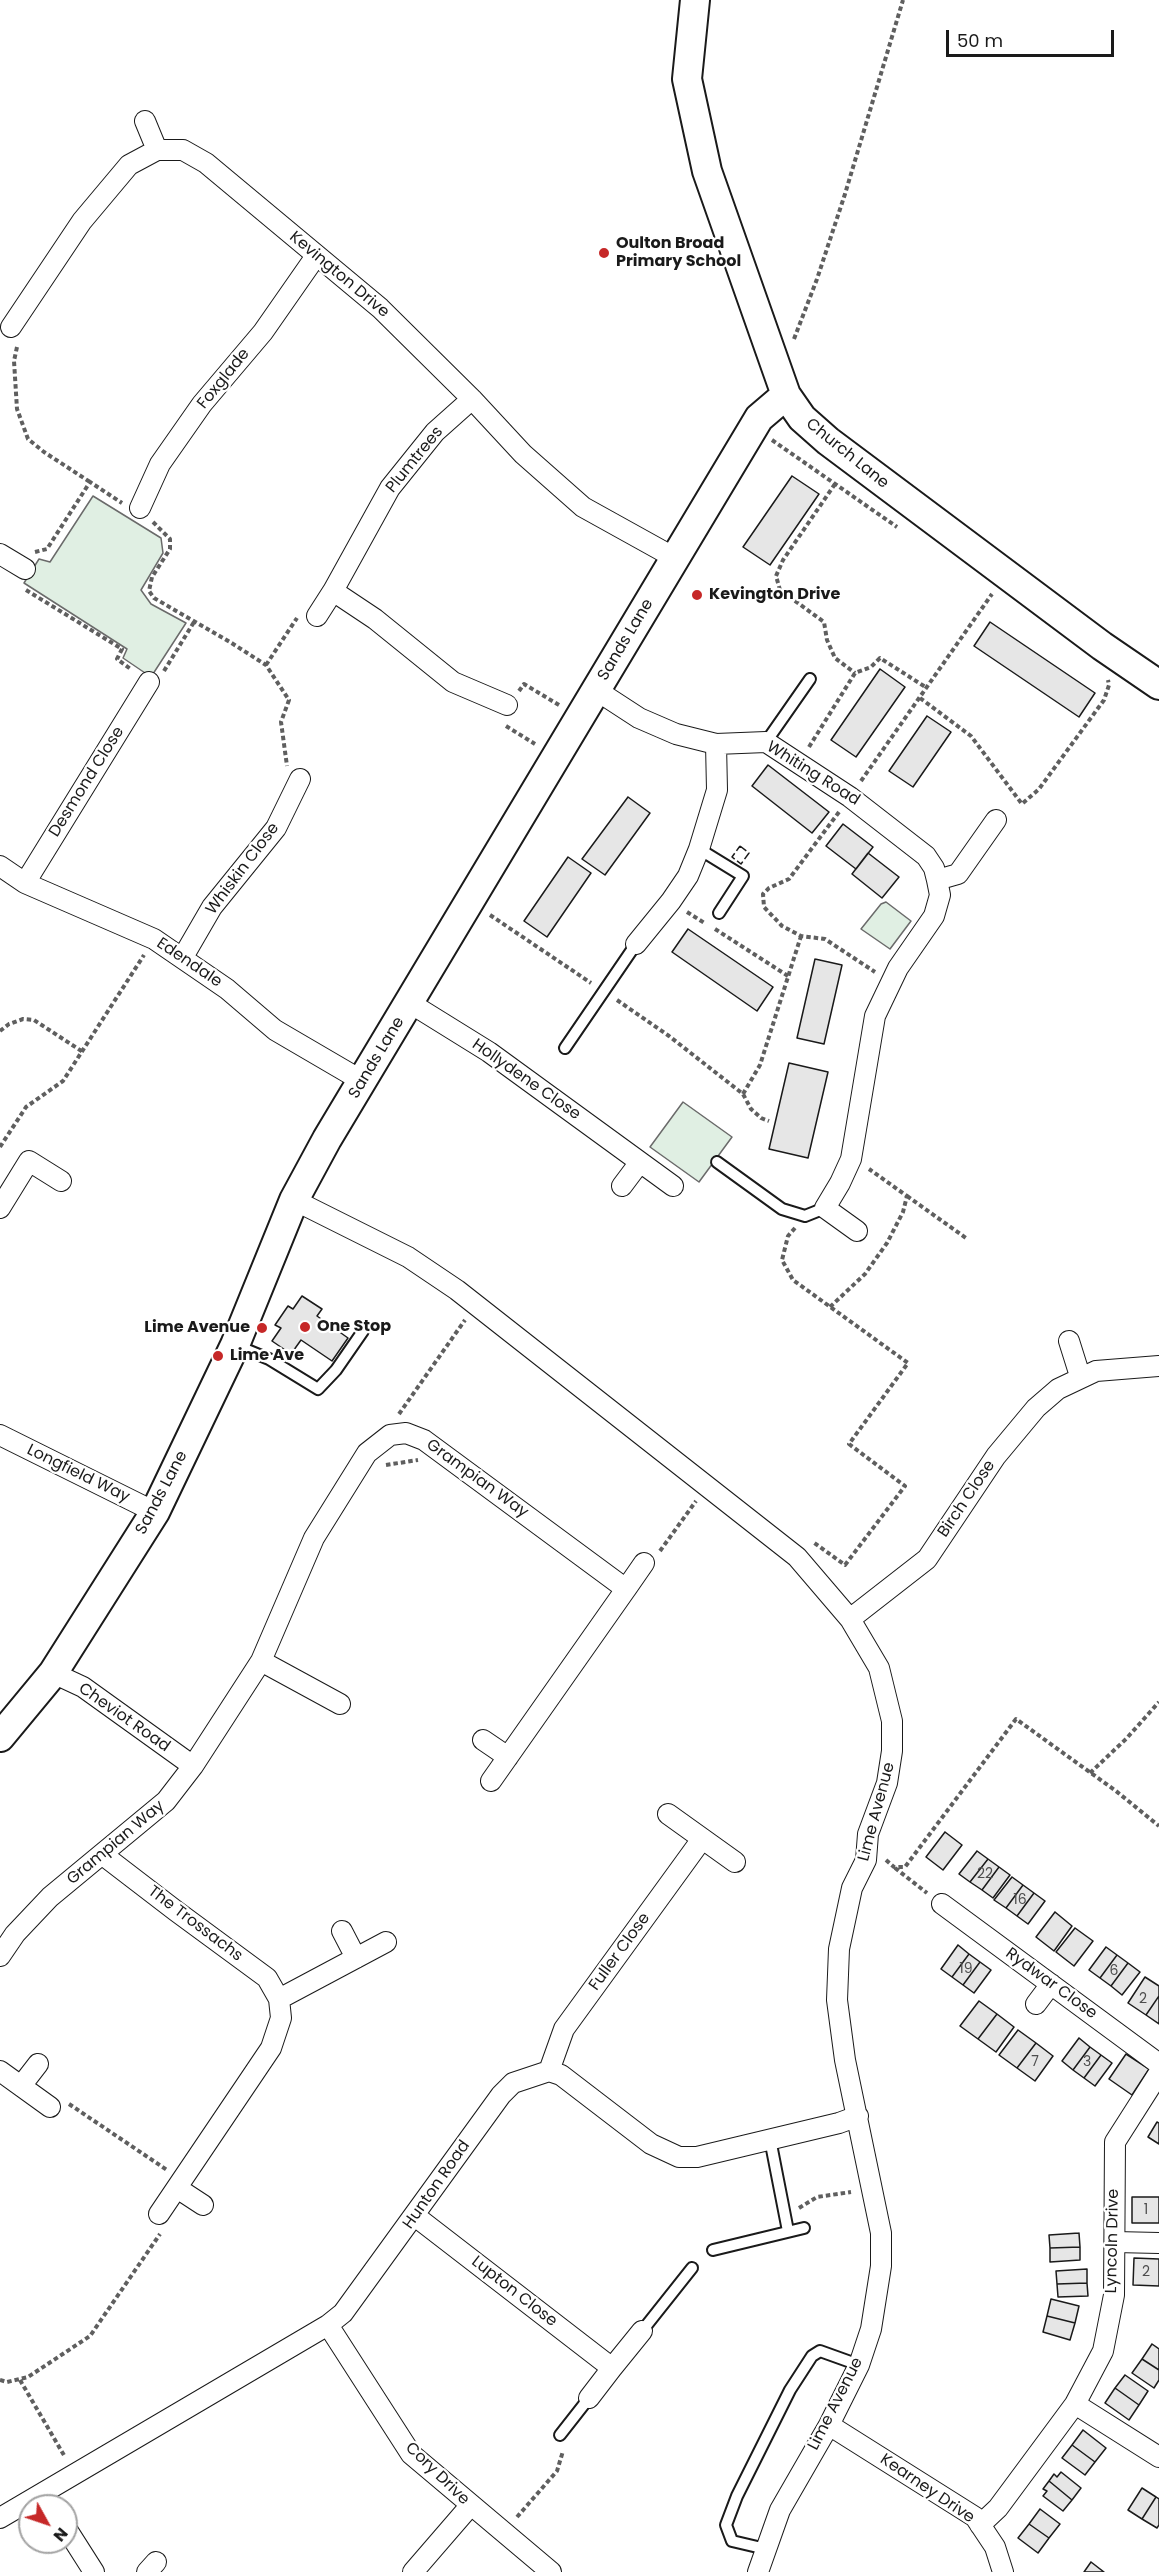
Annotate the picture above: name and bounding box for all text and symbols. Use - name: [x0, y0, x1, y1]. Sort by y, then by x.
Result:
- scale bar: [949, 18, 1117, 56]
- text: 50 m: [957, 28, 1003, 53]
- street label: Kevington Drive: [285, 228, 393, 322]
- place label: Oulton Broad Primary School: [616, 234, 741, 272]
- marker: Oulton Broad Primary School: [597, 246, 611, 260]
- street label: Foxglade: [194, 345, 254, 413]
- street label: Church Lane: [802, 415, 892, 493]
- street label: Plumtrees: [382, 423, 448, 497]
- place label: Kevington Drive: [709, 585, 840, 605]
- marker: Kevington Drive: [690, 588, 704, 602]
- street label: Sands Lane: [594, 596, 658, 684]
- street label: Desmond Close: [45, 723, 129, 841]
- street label: Whiting Road: [763, 738, 863, 810]
- street label: Whiskin Close: [202, 819, 284, 919]
- street label: Edendale: [153, 934, 225, 992]
- street label: Sands Lane: [345, 1014, 409, 1102]
- street label: Hollydene Close: [468, 1035, 584, 1125]
- place label: One Stop: [317, 1317, 391, 1337]
- place label: Lime Avenue: [144, 1318, 250, 1338]
- marker: One Stop: [298, 1320, 312, 1334]
- marker: Lime Avenue: [255, 1321, 269, 1335]
- place label: Lime Ave: [230, 1346, 304, 1366]
- marker: Lime Ave: [211, 1349, 225, 1363]
- street label: Grampian Way: [422, 1436, 532, 1522]
- street label: Longfield Way: [24, 1441, 132, 1507]
- street label: Sands Lane: [132, 1448, 192, 1538]
- street label: Birch Close: [934, 1457, 1000, 1541]
- street label: Cheviot Road: [75, 1679, 173, 1757]
- street label: Lime Avenue: [855, 1760, 899, 1864]
- street label: Grampian Way: [63, 1797, 169, 1889]
- house number: 22: [977, 1866, 993, 1882]
- street label: The Trossachs: [144, 1882, 246, 1966]
- house number: 16: [1013, 1892, 1027, 1908]
- street label: Fuller Close: [585, 1909, 655, 1995]
- street label: Rydwar Close: [1001, 1944, 1101, 2024]
- house number: 19: [959, 1961, 973, 1977]
- house number: 6: [1110, 1963, 1118, 1979]
- house number: 2: [1139, 1991, 1147, 2007]
- house number: 7: [1031, 2054, 1039, 2070]
- house number: 3: [1083, 2054, 1091, 2070]
- street label: Hunton Road: [399, 2137, 475, 2233]
- street label: Lyncoln Drive: [1102, 2189, 1124, 2293]
- house number: 1: [1144, 2202, 1148, 2218]
- street label: Lupton Close: [467, 2253, 561, 2331]
- house number: 2: [1142, 2264, 1150, 2280]
- street label: Lime Avenue: [804, 2354, 868, 2454]
- street label: Cory Drive: [401, 2439, 473, 2509]
- street label: Kearney Drive: [876, 2450, 978, 2528]
- north arrow: [18, 2494, 78, 2554]
- text: N: [48, 2523, 73, 2547]

